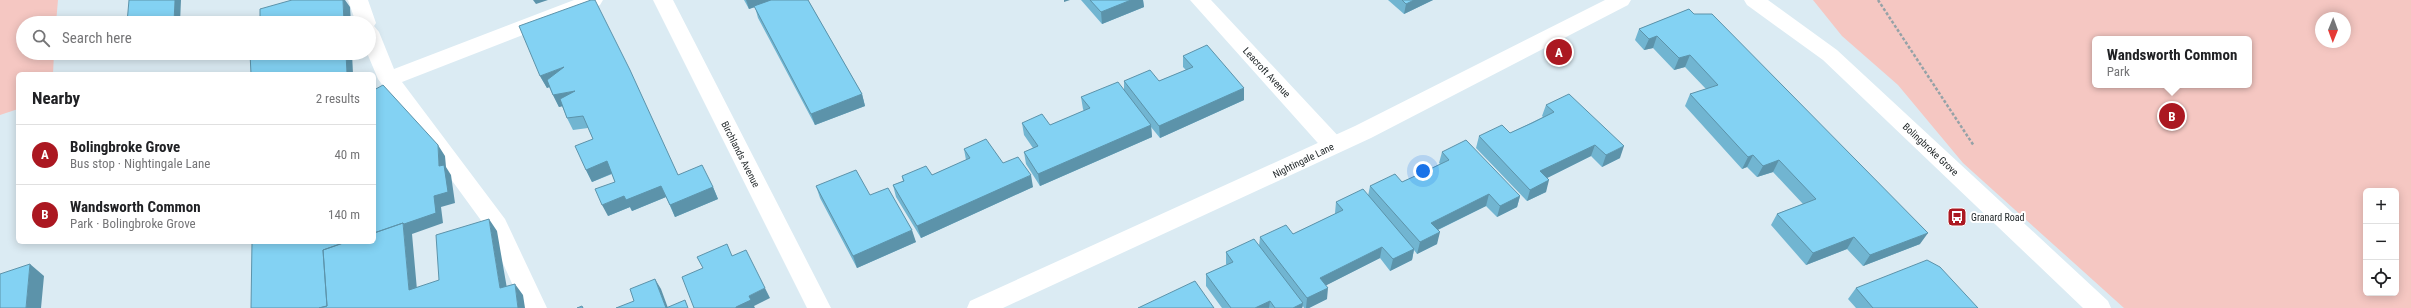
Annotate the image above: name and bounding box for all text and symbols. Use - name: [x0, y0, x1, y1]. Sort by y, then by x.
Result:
- north arrow: [2315, 12, 2351, 48]
- search box: [16, 16, 376, 60]
- icon: search: [30, 27, 52, 49]
- text: Search here: [62, 29, 132, 47]
- popup: [2092, 36, 2252, 88]
- pin: A: [1546, 37, 1572, 67]
- street label: Leacroft Avenue: [1241, 45, 1293, 100]
- text: Wandsworth Common: [2107, 46, 2237, 64]
- text: Park: [2107, 64, 2130, 79]
- text: Nearby: [32, 88, 80, 108]
- text: 2 results: [316, 91, 360, 106]
- pin: B: [2159, 101, 2185, 131]
- street label: Birchlands Avenue: [719, 119, 762, 189]
- street label: Bolingbroke Grove: [1901, 121, 1961, 178]
- text: Bolingbroke Grove: [70, 138, 180, 156]
- street label: Nightingale Lane: [1271, 141, 1336, 180]
- text: A: [41, 147, 49, 162]
- text: 40 m: [334, 147, 360, 162]
- text: Bus stop · Nightingale Lane: [70, 156, 210, 171]
- your location: [1413, 161, 1433, 181]
- map controls: [2363, 188, 2399, 296]
- button: +: [2363, 188, 2399, 224]
- text: Wandsworth Common: [70, 198, 201, 216]
- bus stop icon: Granard Road: [1946, 206, 1968, 228]
- text: B: [41, 207, 49, 222]
- text: 140 m: [328, 207, 360, 222]
- place label: Granard Road: [1971, 212, 2025, 223]
- text: Park · Bolingbroke Grove: [70, 216, 196, 231]
- button: −: [2363, 224, 2399, 260]
- button: locate: [2363, 260, 2399, 296]

